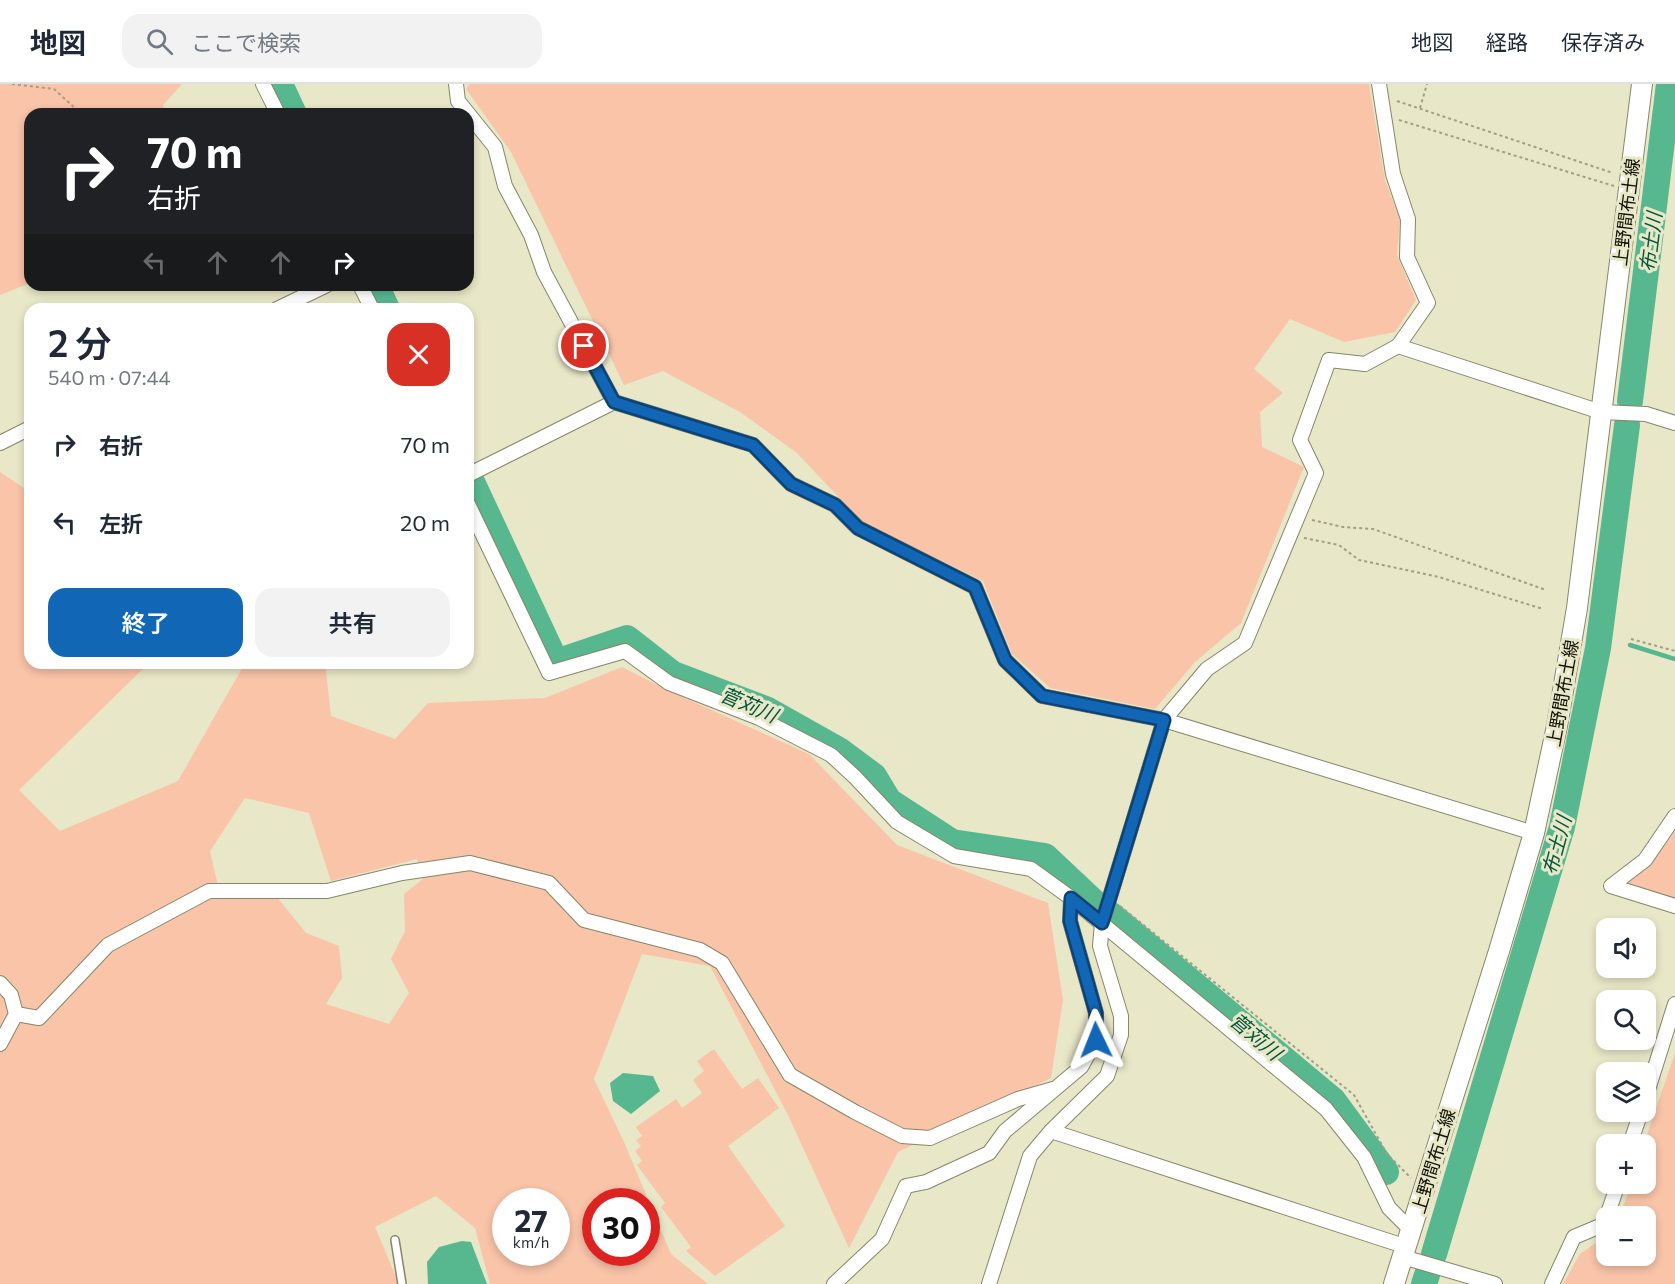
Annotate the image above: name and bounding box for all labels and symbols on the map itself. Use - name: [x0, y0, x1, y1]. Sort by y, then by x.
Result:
- street label: 上野間布土線: [1609, 157, 1643, 267]
- water label: 布土川: [1634, 209, 1666, 273]
- pin: [558, 320, 609, 371]
- street label: 上野間布土線: [1542, 638, 1582, 748]
- water label: 菅苅川: [717, 681, 783, 728]
- water label: 布土川: [1537, 811, 1576, 877]
- position arrow: [1064, 1008, 1128, 1072]
- water label: 菅苅川: [1225, 1008, 1288, 1066]
- street label: 上野間布土線: [1407, 1106, 1459, 1216]
- speed limit sign: 30: [582, 1188, 660, 1266]

